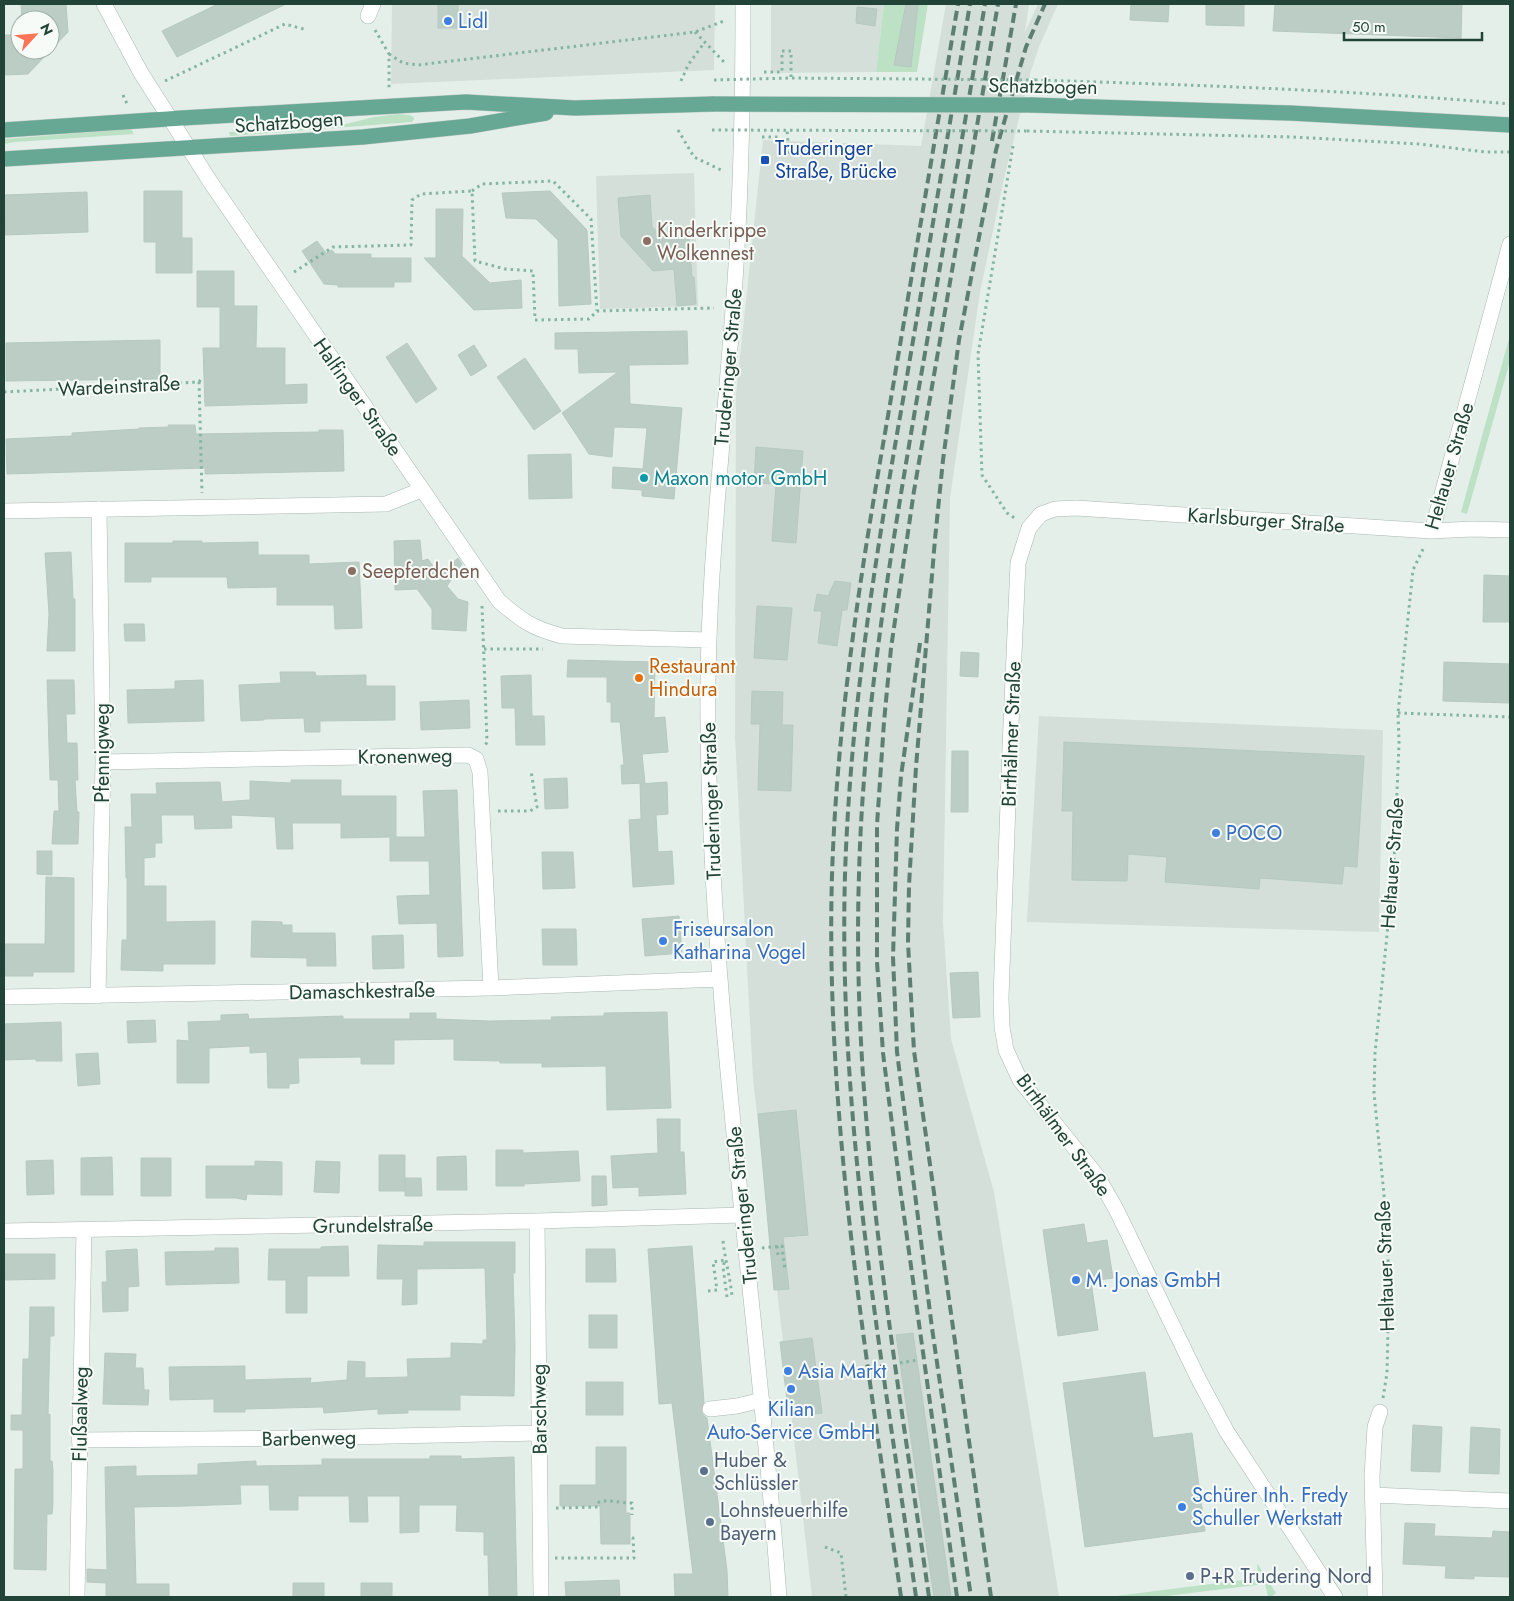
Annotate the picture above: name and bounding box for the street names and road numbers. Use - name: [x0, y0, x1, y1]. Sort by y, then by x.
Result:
- street label: Schatzbogen: [988, 71, 1098, 102]
- street label: Schatzbogen: [234, 104, 344, 141]
- street label: Truderinger Straße: [707, 287, 750, 447]
- street label: Halfinger Straße: [306, 332, 409, 462]
- street label: Wardeinstraße: [57, 369, 181, 404]
- street label: Heltauer Straße: [1417, 399, 1481, 533]
- street label: Karlsburger Straße: [1186, 501, 1345, 540]
- street label: Birthälmer Straße: [994, 661, 1029, 807]
- street label: Pfennigweg: [88, 703, 117, 803]
- street label: Truderinger Straße: [694, 722, 729, 880]
- street label: Kronenweg: [357, 741, 453, 772]
- street label: Heltauer Straße: [1373, 797, 1412, 929]
- street label: Damaschkestraße: [289, 976, 435, 1007]
- street label: Birthälmer Straße: [1009, 1068, 1118, 1203]
- street label: Truderinger Straße: [720, 1125, 765, 1285]
- street label: Heltauer Straße: [1369, 1200, 1402, 1332]
- street label: Grundelstraße: [312, 1210, 434, 1241]
- street label: Barschweg: [524, 1363, 555, 1455]
- street label: Flußaalweg: [65, 1366, 96, 1462]
- street label: Barbenweg: [261, 1423, 357, 1454]

